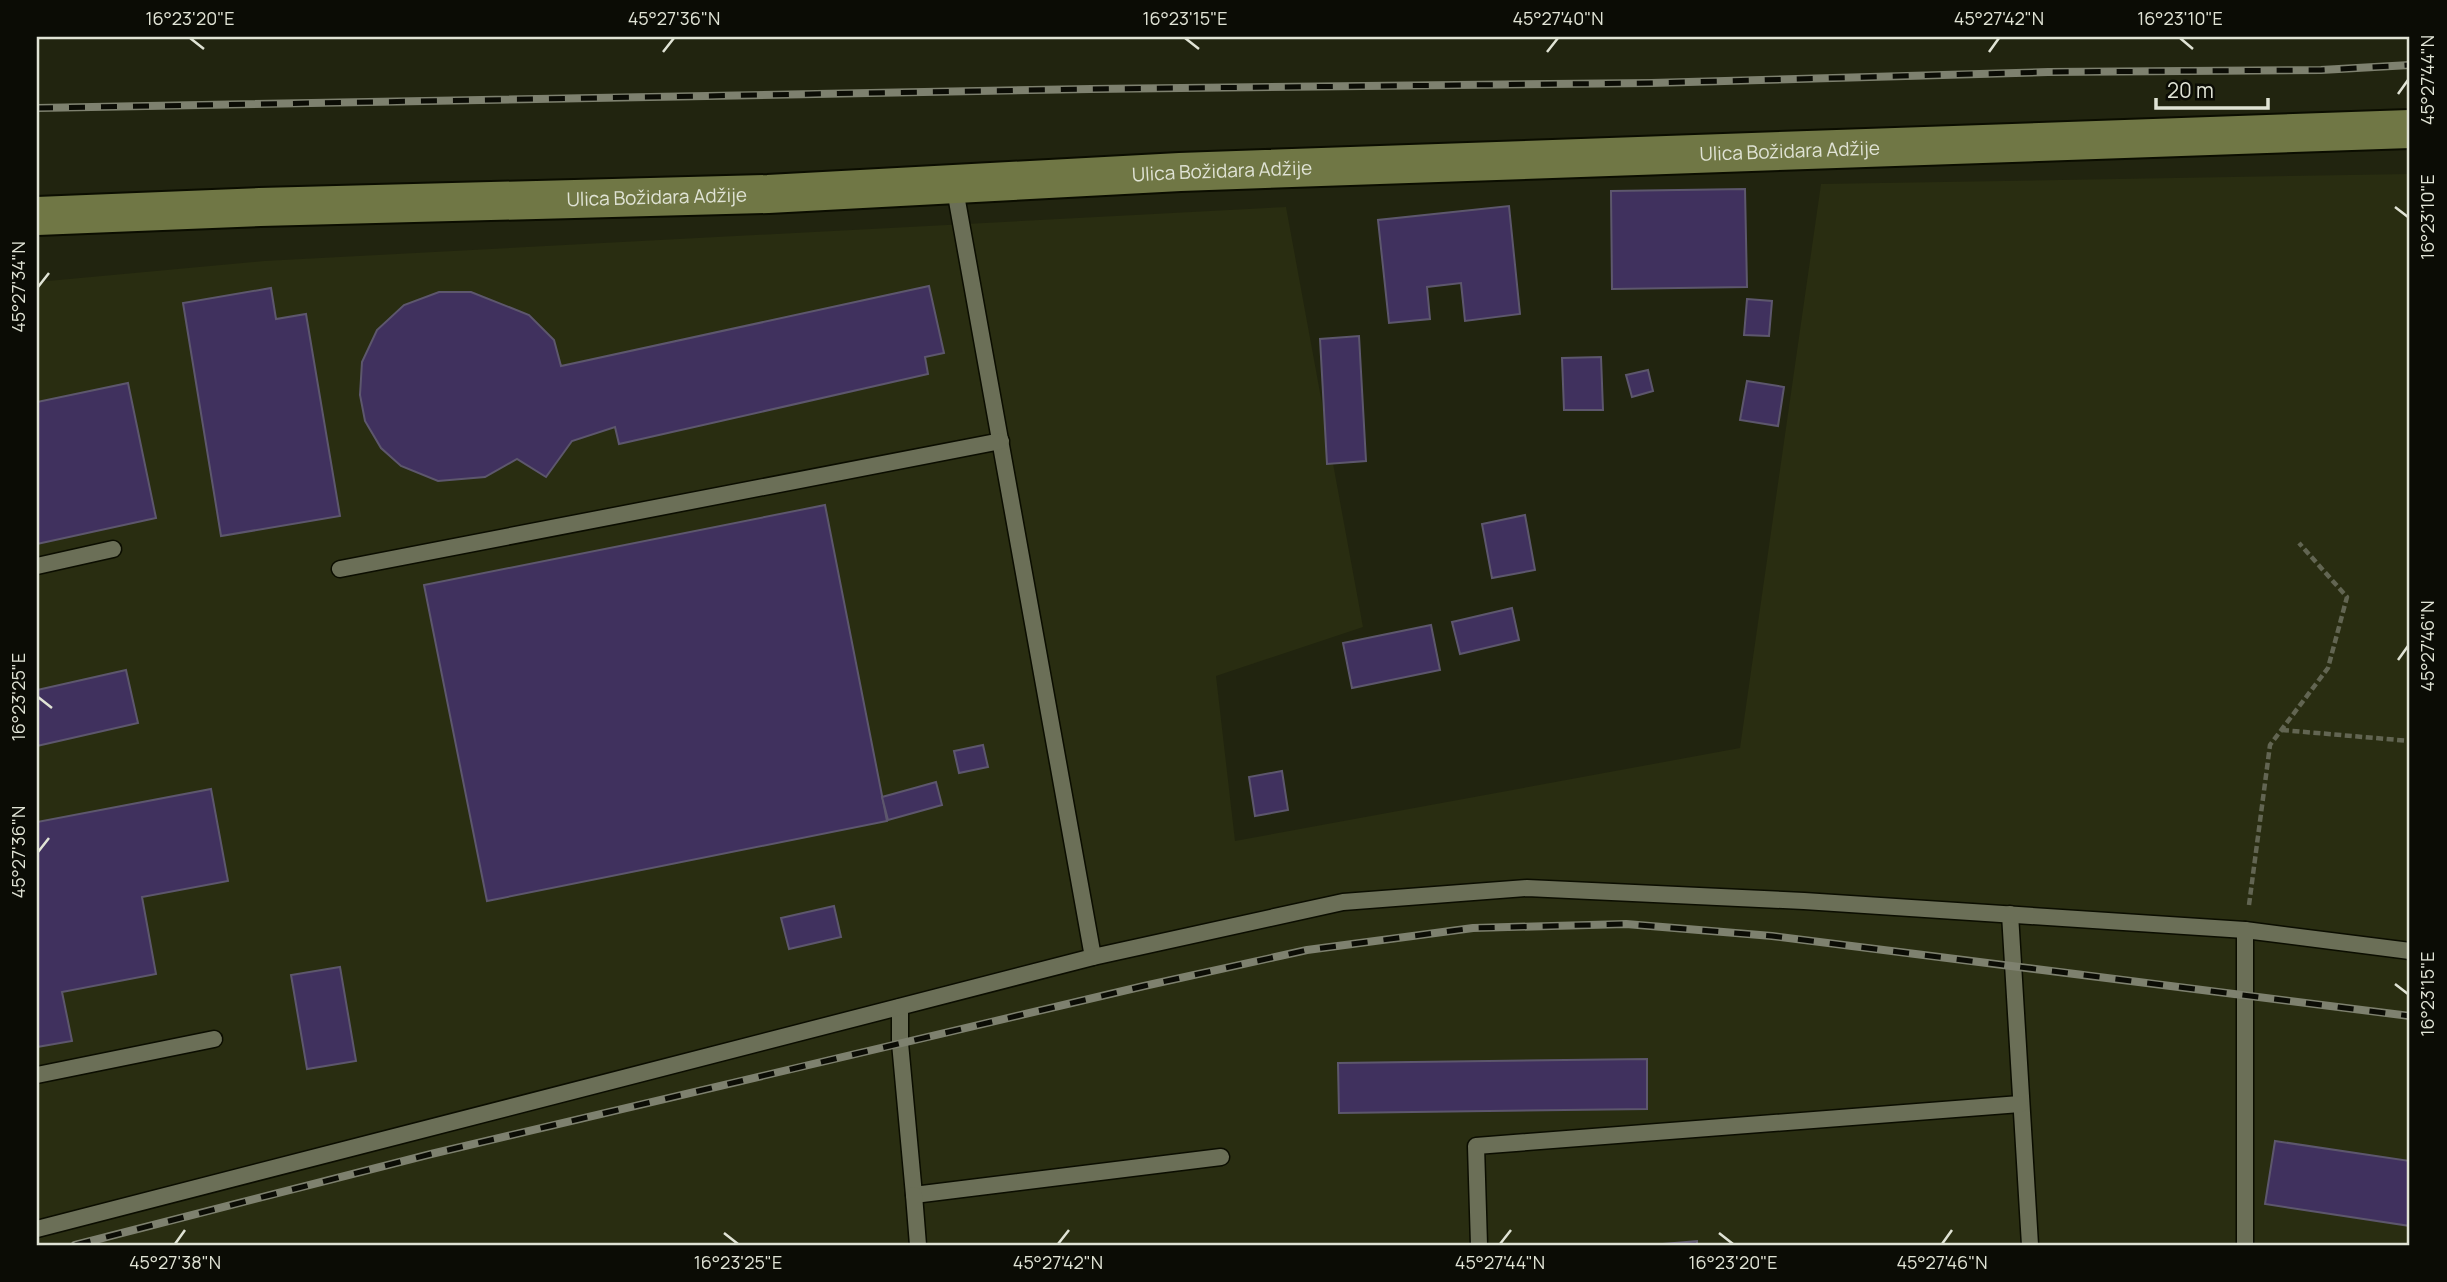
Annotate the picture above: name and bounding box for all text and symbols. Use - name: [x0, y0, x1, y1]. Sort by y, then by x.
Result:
- text: 16°23'20"E: [146, 6, 234, 30]
- text: 45°27'36"N: [628, 6, 720, 30]
- text: 16°23'15"E: [1142, 6, 1228, 30]
- text: 45°27'40"N: [1512, 6, 1604, 30]
- text: 45°27'42"N: [1954, 6, 2044, 30]
- text: 16°23'10"E: [2137, 6, 2223, 30]
- text: 45°27'44"N: [2415, 35, 2439, 125]
- scale bar: [2156, 66, 2268, 110]
- text: 20 m: [2167, 76, 2214, 104]
- street label: Ulica Božidara Adžije: [1699, 135, 1880, 167]
- street label: Ulica Božidara Adžije: [1131, 154, 1313, 188]
- text: 16°23'10"E: [2415, 174, 2439, 260]
- street label: Ulica Božidara Adžije: [566, 182, 747, 212]
- text: 45°27'34"N: [6, 241, 30, 333]
- text: 45°27'46"N: [2415, 600, 2439, 692]
- text: 16°23'25"E: [6, 653, 30, 741]
- text: 45°27'36"N: [6, 806, 30, 898]
- text: 16°23'15"E: [2415, 951, 2439, 1037]
- text: 45°27'38"N: [129, 1250, 221, 1274]
- text: 16°23'25"E: [694, 1250, 782, 1274]
- text: 45°27'42"N: [1013, 1250, 1103, 1274]
- text: 45°27'44"N: [1455, 1250, 1545, 1274]
- text: 16°23'20"E: [1689, 1250, 1777, 1274]
- text: 45°27'46"N: [1896, 1250, 1988, 1274]

